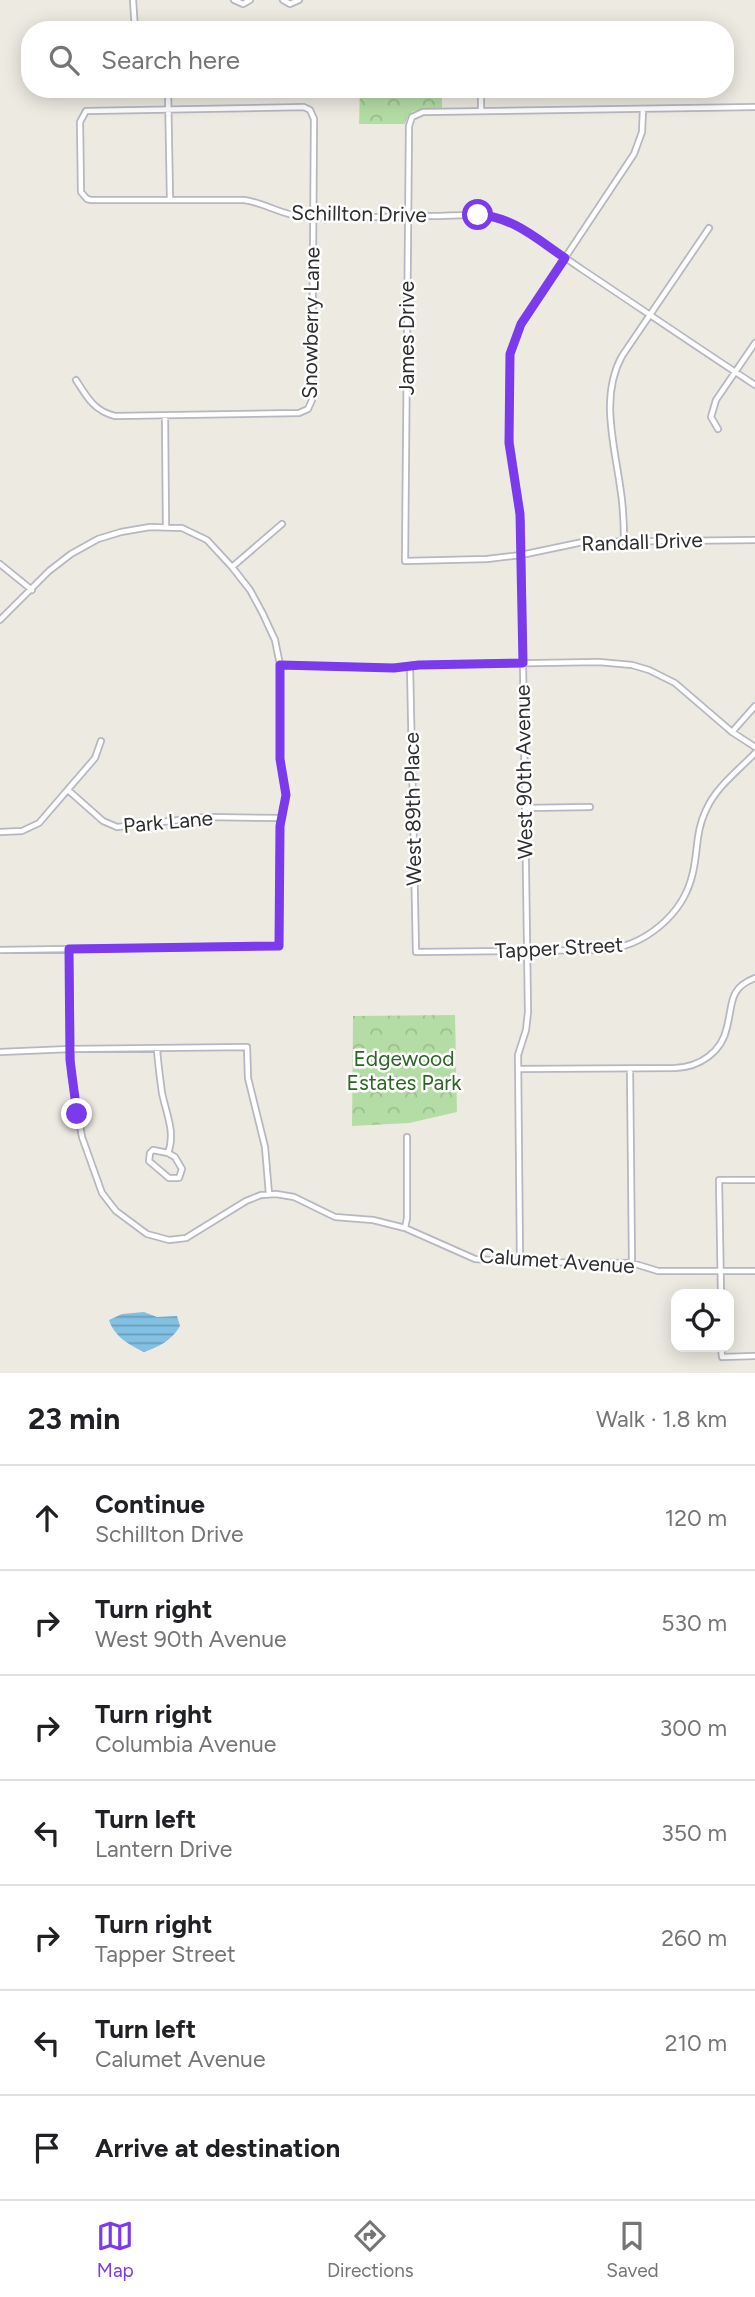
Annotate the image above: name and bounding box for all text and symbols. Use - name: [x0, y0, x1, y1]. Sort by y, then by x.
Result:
- search box: [21, 21, 734, 98]
- icon: search: [45, 41, 83, 79]
- text: Search here: [101, 44, 240, 76]
- route start: [462, 199, 493, 230]
- street label: Schillton Drive: [291, 200, 427, 227]
- street label: Snowberry Lane: [297, 247, 324, 399]
- street label: James Drive: [394, 281, 419, 395]
- street label: Randall Drive: [581, 527, 703, 556]
- street label: West 90th Avenue: [509, 684, 538, 860]
- street label: West 89th Place: [399, 732, 426, 886]
- street label: Park Lane: [122, 805, 214, 838]
- street label: Tapper Street: [494, 932, 624, 963]
- park label: Edgewood Estates Park: [346, 1046, 462, 1095]
- route end: [61, 1098, 92, 1129]
- street label: Calumet Avenue: [479, 1243, 636, 1278]
- map controls: [671, 1289, 734, 1352]
- button: locate: [671, 1289, 734, 1352]
- text: 23 min: [28, 1400, 120, 1437]
- text: Walk · 1.8 km: [596, 1405, 727, 1433]
- text: Continue: [95, 1488, 205, 1520]
- icon: ahead: [28, 1499, 66, 1537]
- text: 120 m: [665, 1504, 727, 1532]
- text: Schillton Drive: [95, 1520, 244, 1548]
- text: Turn right: [95, 1593, 212, 1625]
- icon: right: [28, 1604, 66, 1642]
- text: 530 m: [661, 1609, 727, 1637]
- text: West 90th Avenue: [95, 1625, 287, 1653]
- text: Turn right: [95, 1698, 212, 1730]
- icon: right: [28, 1709, 66, 1747]
- text: 300 m: [660, 1714, 727, 1742]
- text: Columbia Avenue: [95, 1730, 276, 1758]
- text: Turn left: [95, 1803, 196, 1835]
- icon: left: [28, 1814, 66, 1852]
- text: 350 m: [661, 1819, 727, 1847]
- text: Lantern Drive: [95, 1835, 232, 1863]
- text: Turn right: [95, 1908, 212, 1940]
- icon: right: [28, 1919, 66, 1957]
- text: 260 m: [661, 1924, 727, 1952]
- text: Tapper Street: [95, 1940, 236, 1968]
- text: Turn left: [95, 2013, 196, 2045]
- icon: left: [28, 2024, 66, 2062]
- text: 210 m: [665, 2029, 727, 2057]
- text: Calumet Avenue: [95, 2045, 266, 2073]
- icon: arrive: [28, 2129, 66, 2167]
- text: Arrive at destination: [95, 2132, 340, 2164]
- tab: Map: [96, 2217, 134, 2282]
- tab: Directions: [327, 2217, 414, 2282]
- tab: Saved: [606, 2217, 659, 2282]

